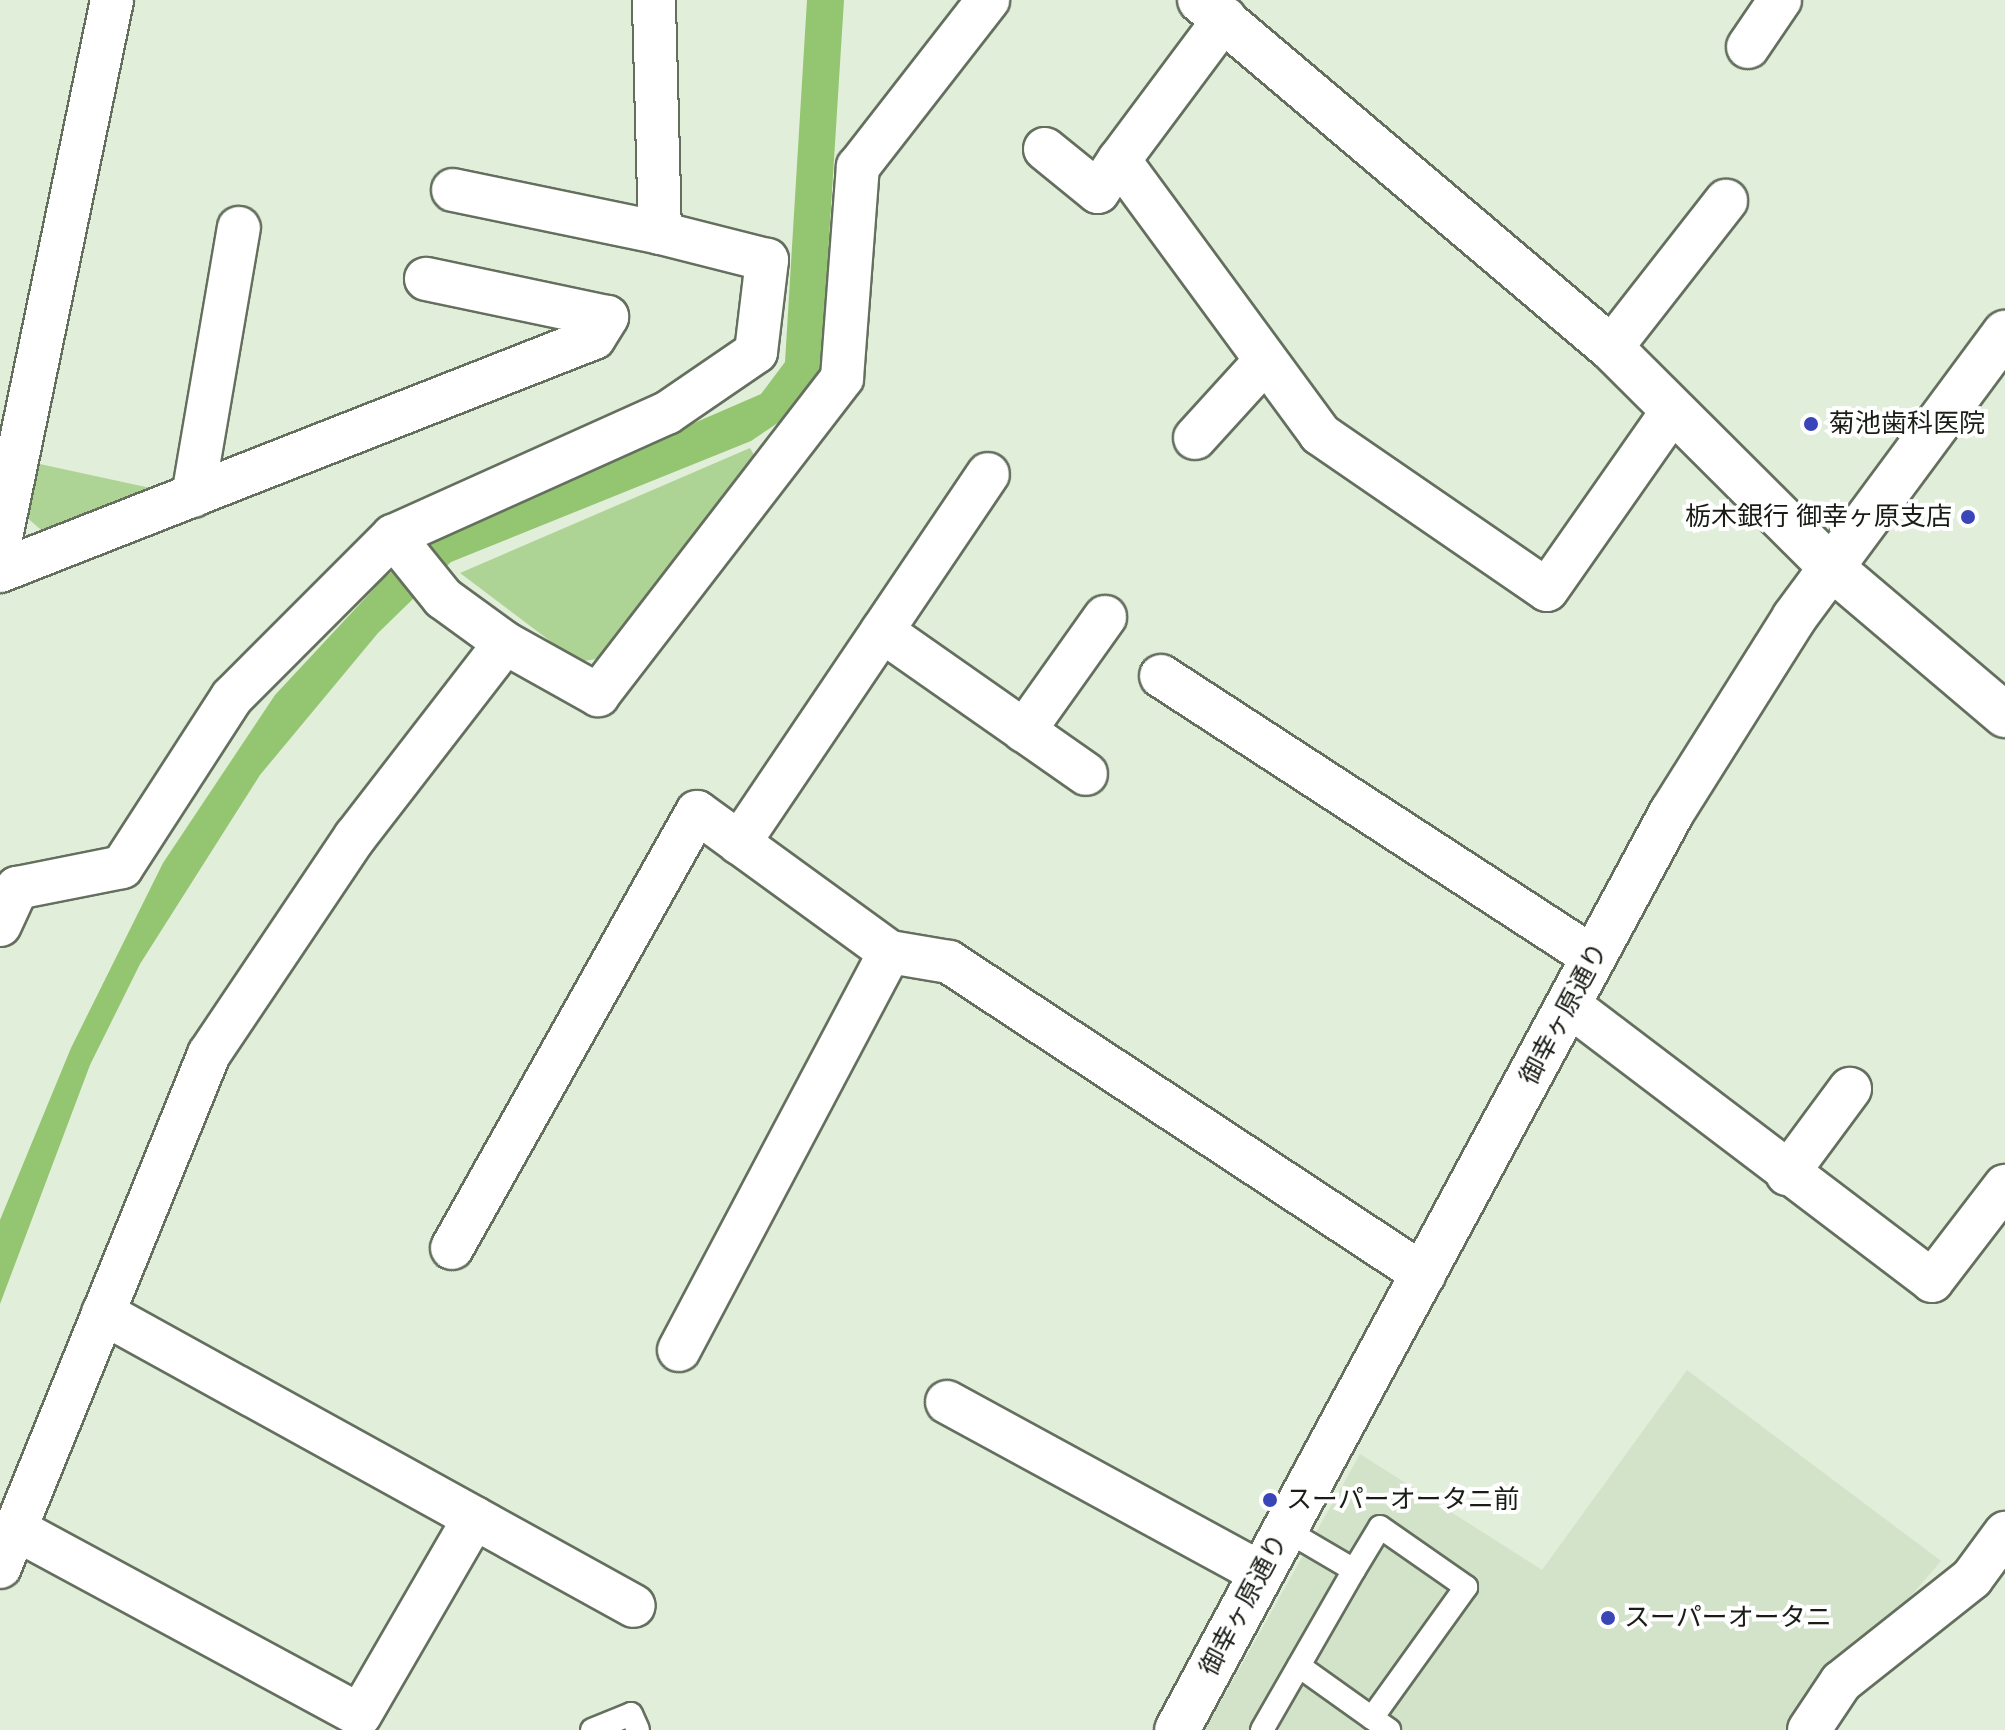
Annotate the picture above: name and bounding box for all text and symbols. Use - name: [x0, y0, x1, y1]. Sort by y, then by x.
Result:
- place label: 菊池歯科医院: [1829, 408, 1985, 440]
- marker: 菊池歯科医院: [1800, 413, 1822, 435]
- place label: 栃木銀行 御幸ヶ原支店: [1685, 501, 1952, 533]
- marker: 栃木銀行 御幸ヶ原支店: [1959, 508, 1977, 526]
- street label: 御幸ヶ原通り: [1514, 938, 1614, 1090]
- place label: スーパーオータニ前: [1286, 1484, 1520, 1516]
- marker: スーパーオータニ前: [1261, 1491, 1279, 1509]
- street label: 御幸ヶ原通り: [1194, 1529, 1294, 1681]
- place label: スーパーオータニ: [1624, 1602, 1832, 1634]
- marker: スーパーオータニ: [1599, 1609, 1617, 1627]

